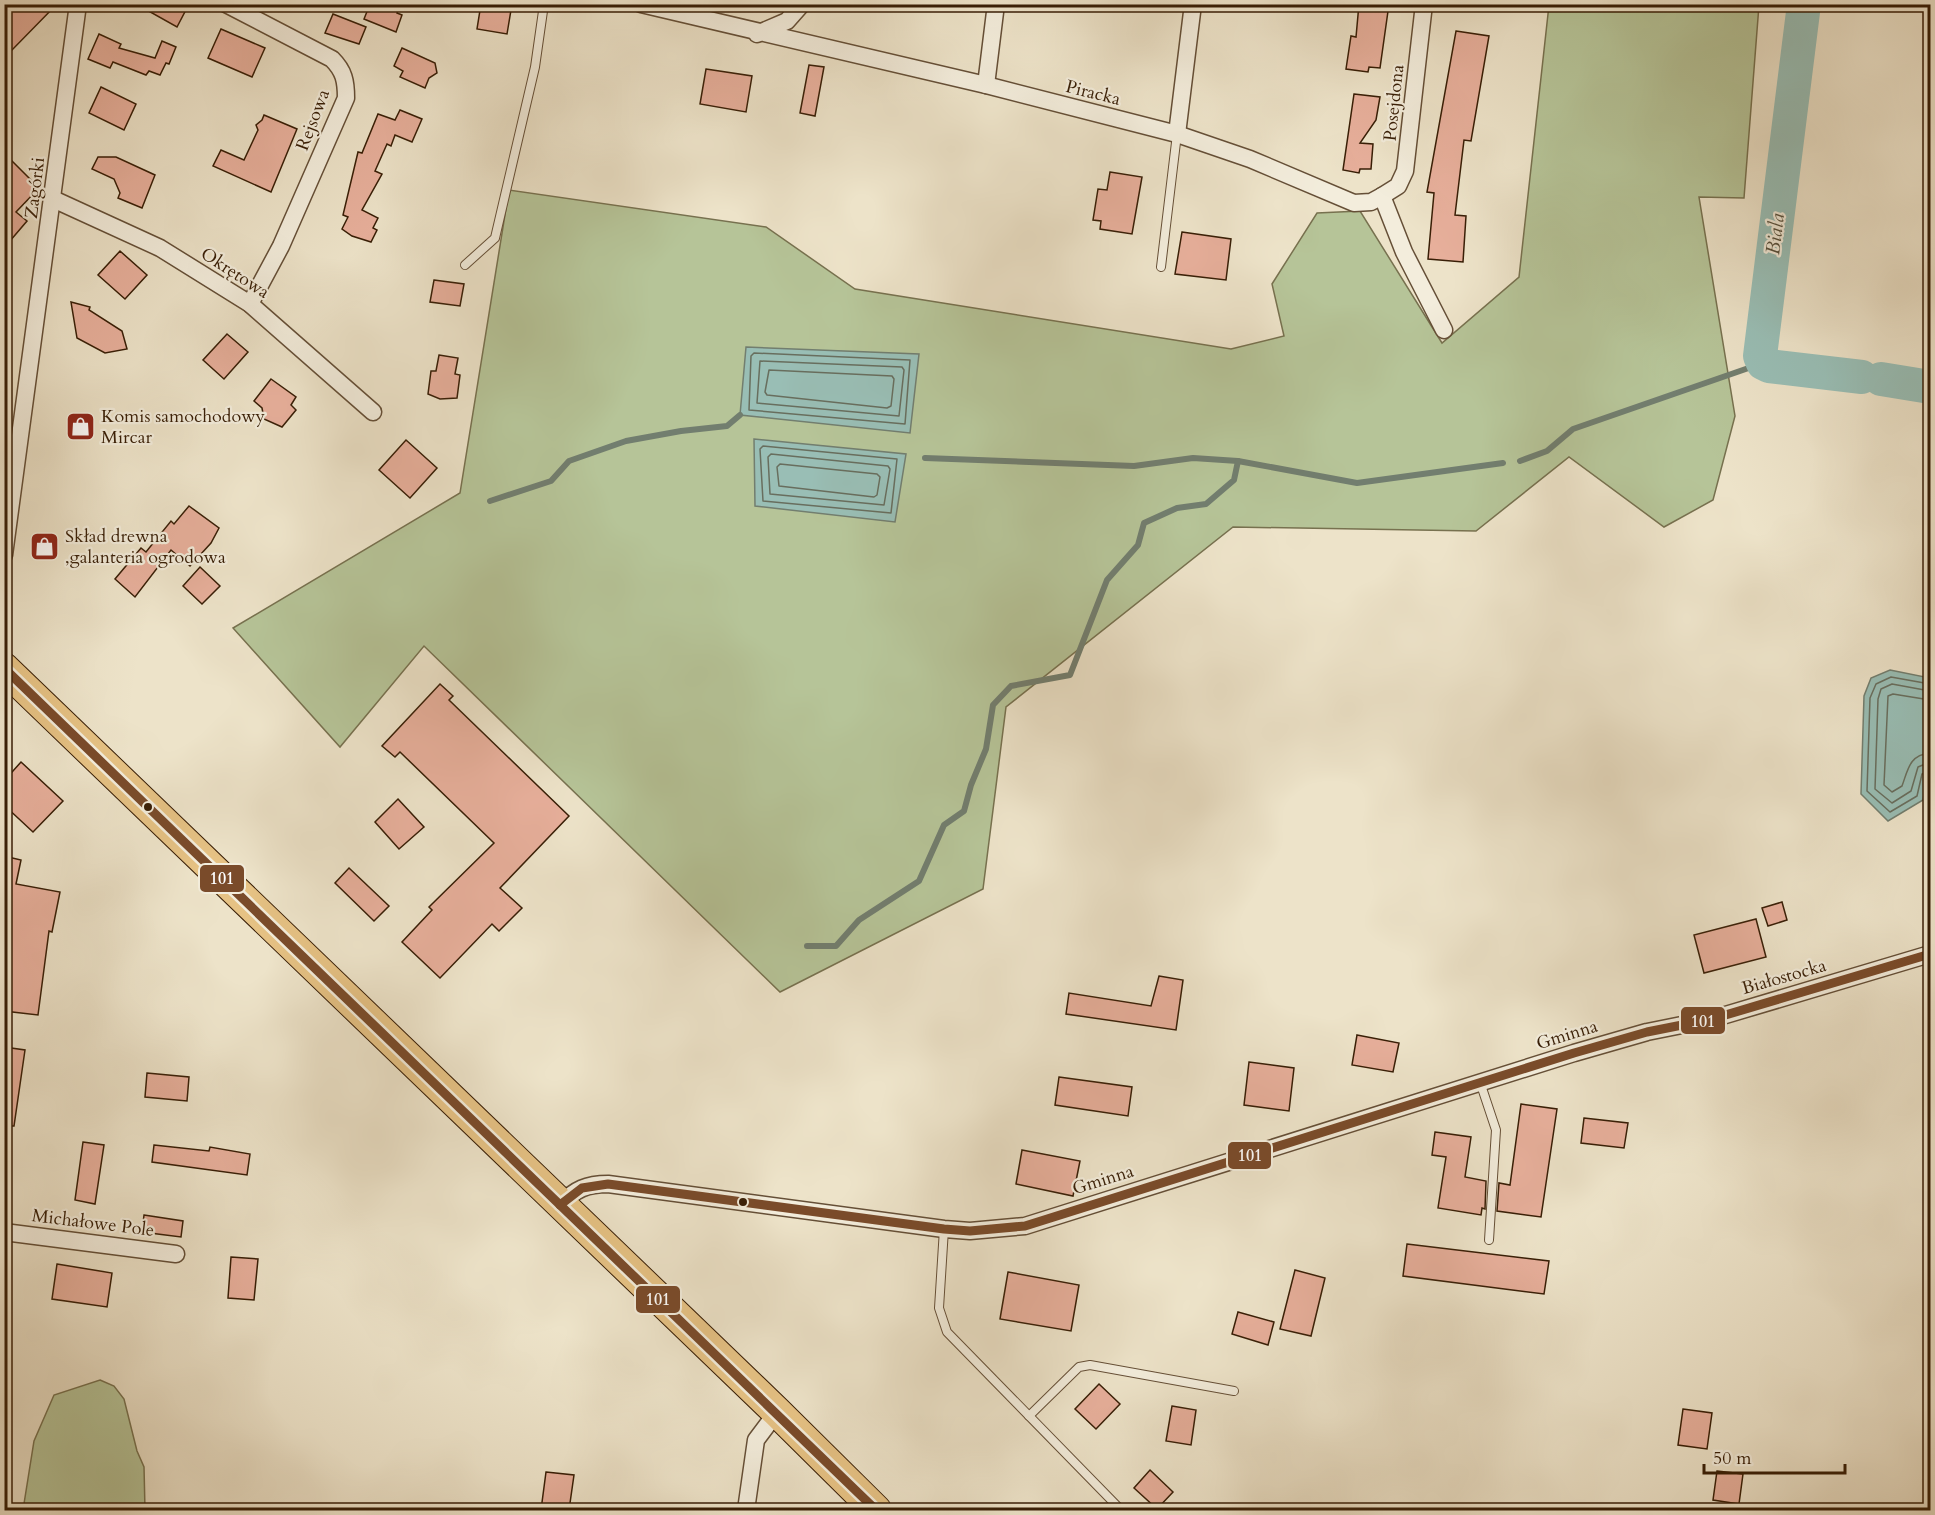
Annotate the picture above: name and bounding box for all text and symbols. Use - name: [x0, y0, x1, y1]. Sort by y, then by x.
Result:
- street label: Posejdona: [1378, 63, 1410, 143]
- street label: Piracka: [1063, 74, 1123, 112]
- street label: Rejsowa: [290, 86, 336, 154]
- street label: Zagórki: [19, 156, 51, 220]
- water label: Biala: [1759, 212, 1791, 256]
- street label: Okrętowa: [196, 241, 275, 305]
- place label: Komis samochodowy Mircar: [101, 404, 266, 450]
- shop icon: Komis samochodowy Mircar: [64, 410, 96, 442]
- place label: Skład drewna ,galanteria ogrodowa: [65, 524, 226, 570]
- shop icon: Skład drewna ,galanteria ogrodowa: [28, 530, 60, 562]
- unlabelled marker: [142, 801, 154, 813]
- line badge: 101: [199, 864, 245, 893]
- text: 101: [210, 868, 234, 890]
- street label: Białostocka: [1739, 953, 1829, 1001]
- line badge: 101: [1680, 1006, 1726, 1035]
- text: 101: [1691, 1011, 1715, 1033]
- street label: Gminna: [1533, 1014, 1601, 1056]
- line badge: 101: [1227, 1141, 1272, 1170]
- text: 101: [1238, 1145, 1262, 1167]
- street label: Gminna: [1069, 1159, 1137, 1201]
- unlabelled marker: [737, 1196, 749, 1208]
- street label: Michałowe Pole: [30, 1203, 156, 1243]
- line badge: 101: [635, 1285, 681, 1314]
- text: 101: [646, 1289, 670, 1311]
- scale bar: [1704, 1437, 1845, 1475]
- text: 50 m: [1713, 1446, 1752, 1471]

